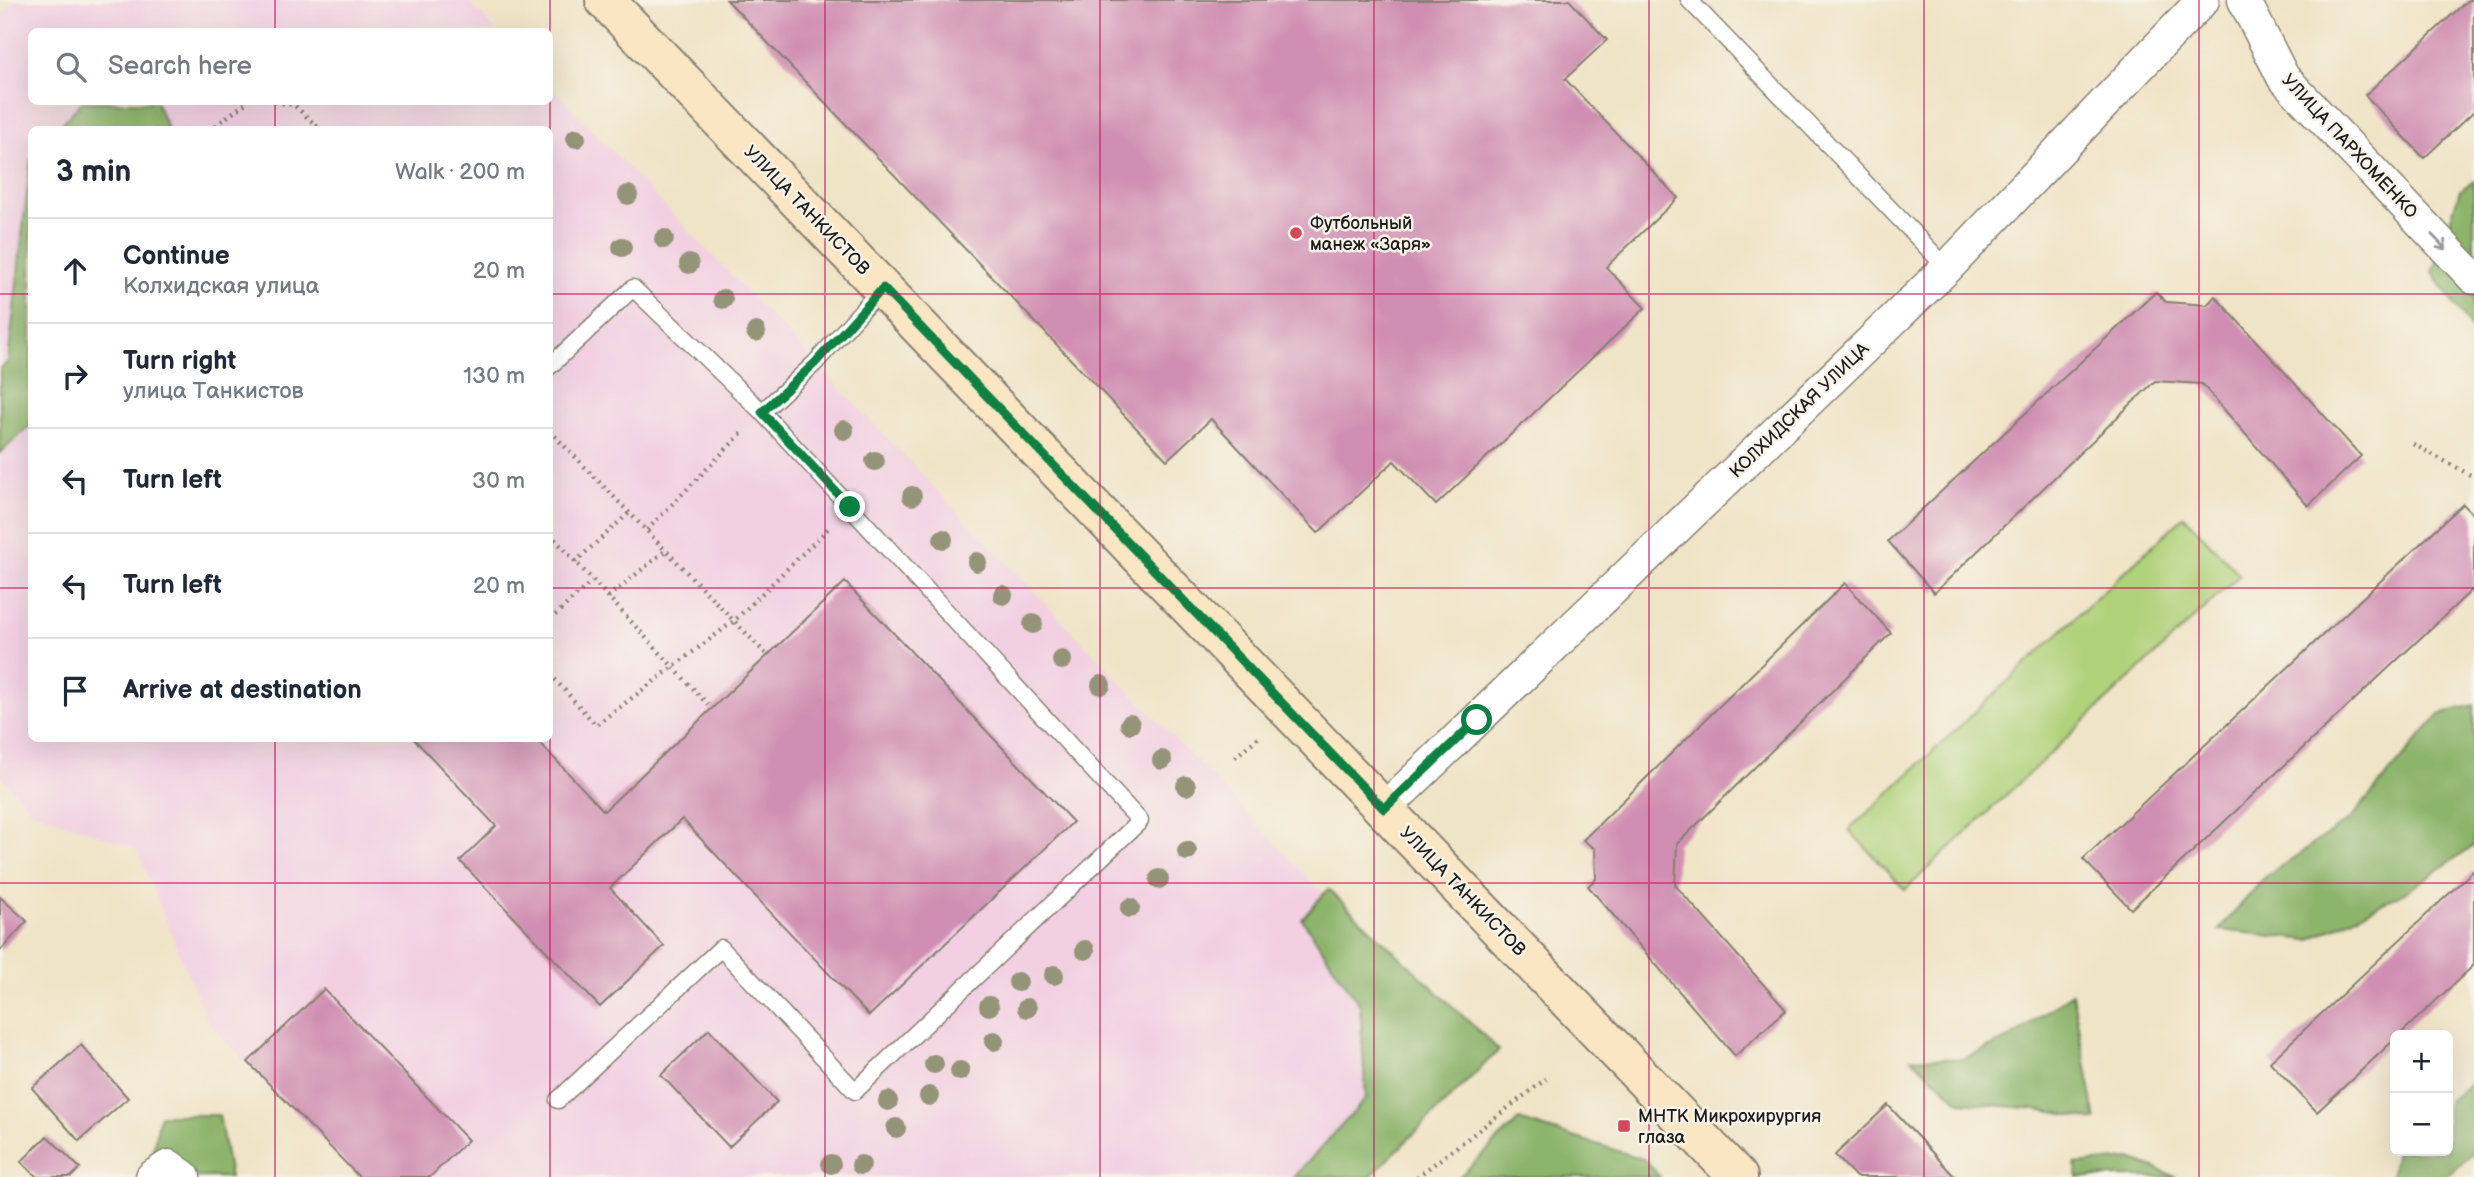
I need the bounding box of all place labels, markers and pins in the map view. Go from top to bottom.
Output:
place label: Футбольный манеж «Заря» [1310,213,1431,255]
marker: Футбольный манеж «Заря» [1288,225,1304,241]
place label: МНТК Микрохирургия глаза [1638,1106,1821,1148]
marker: МНТК Микрохирургия глаза [1616,1118,1632,1134]

